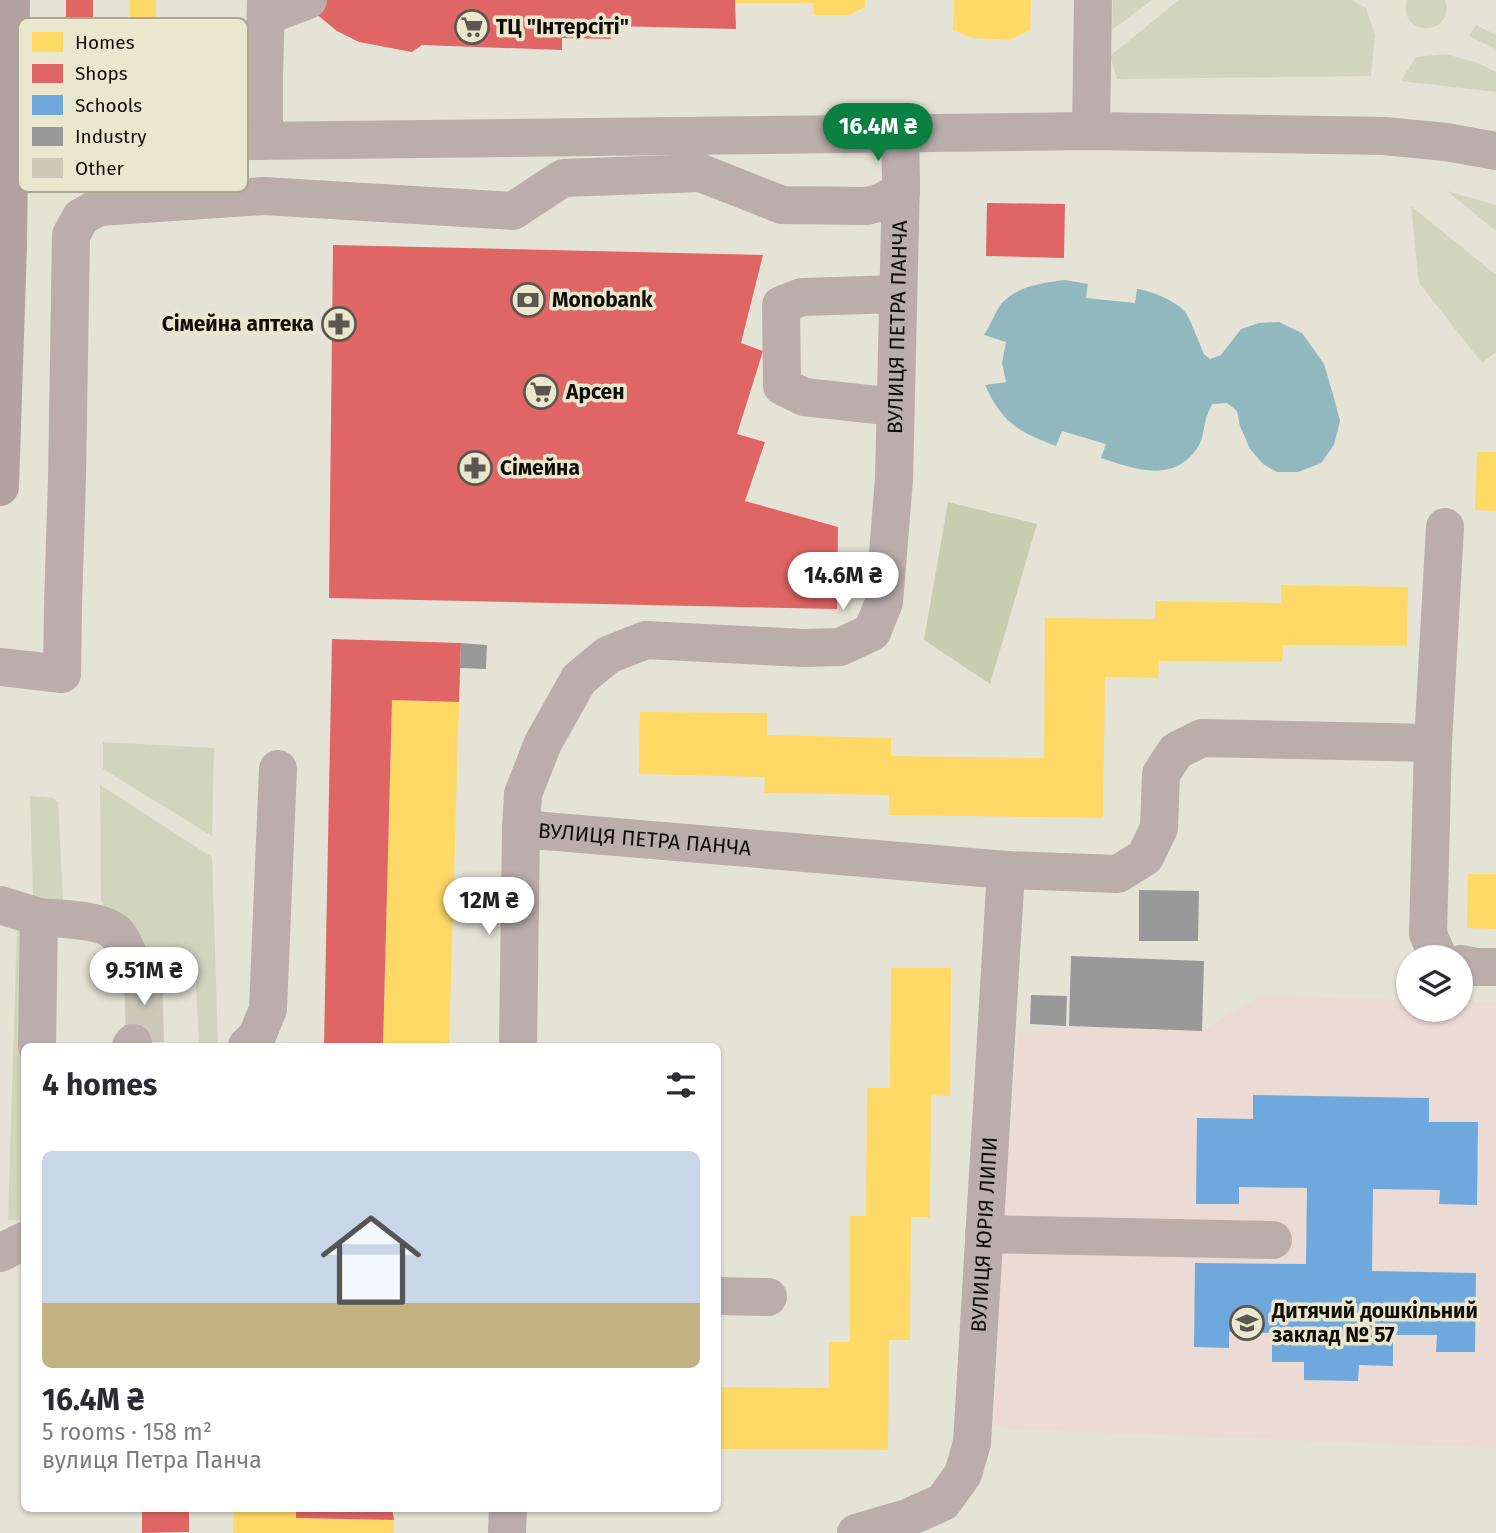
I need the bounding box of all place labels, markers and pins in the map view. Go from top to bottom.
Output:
supermarket icon: ТЦ "Інтерсіті" [453,8,491,46]
place label: ТЦ "Інтерсіті" [496,14,629,40]
pin: 16.4M ₴ [813,104,943,163]
bank icon: Monobank [509,281,547,319]
place label: Monobank [552,287,653,313]
pharmacy icon: Сімейна аптека [320,305,358,343]
place label: Сімейна аптека [162,311,314,337]
supermarket icon: Арсен [522,373,560,411]
place label: Арсен [565,379,624,405]
pharmacy icon: Сімейна [456,449,494,487]
place label: Сімейна [500,455,580,481]
pin: 14.6M ₴ [778,552,908,612]
pin: 12M ₴ [440,878,538,937]
pin: 9.51M ₴ [79,948,209,1007]
place label: Дитячий дошкільний заклад № 57 [1271,1298,1478,1348]
school or university icon: Дитячий дошкільний заклад № 57 [1228,1304,1266,1342]

